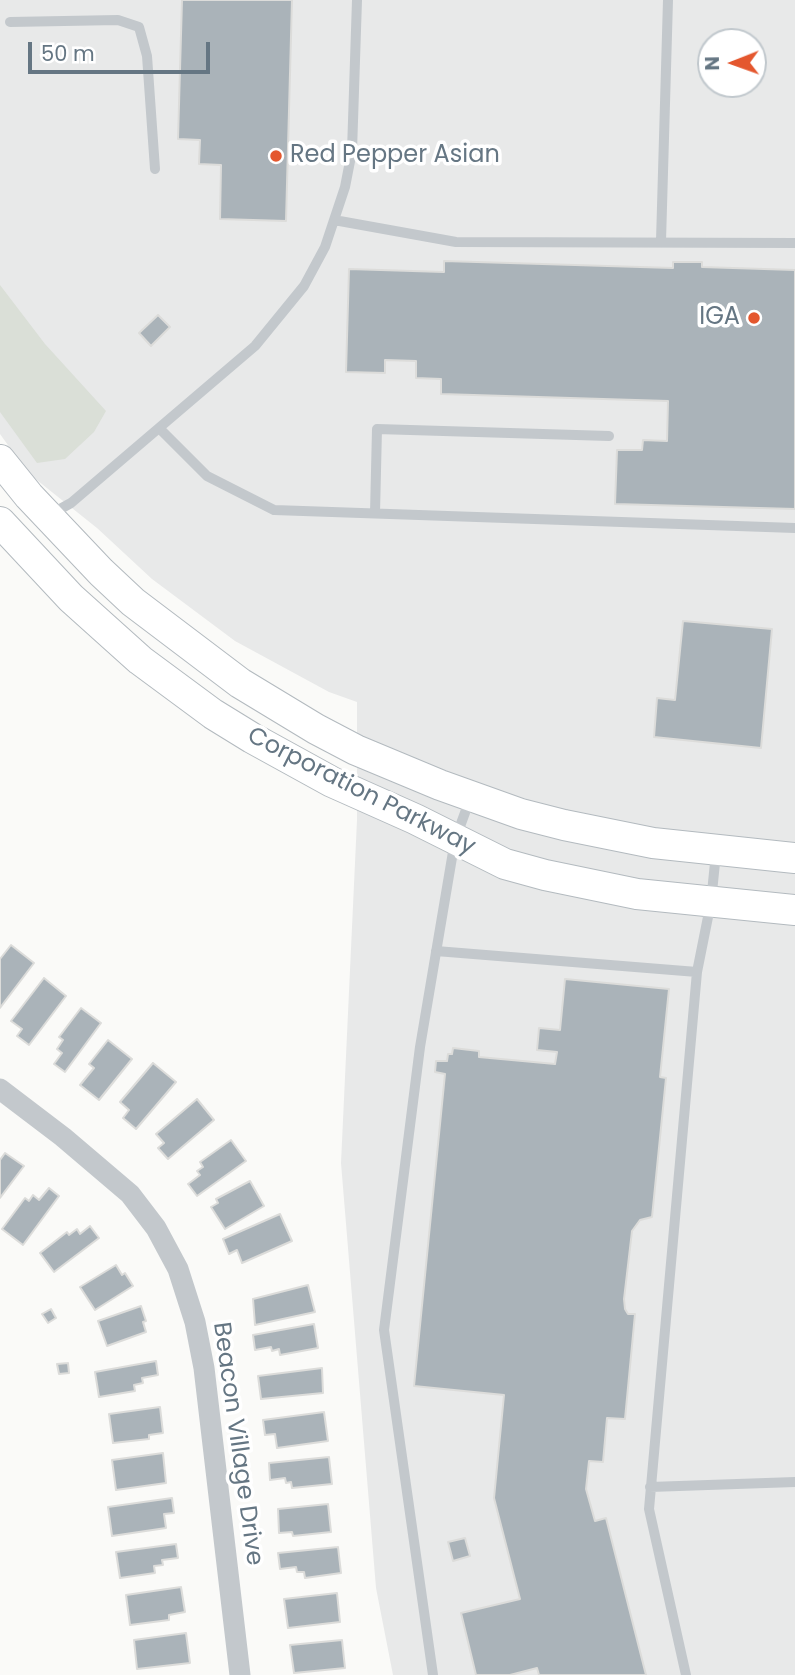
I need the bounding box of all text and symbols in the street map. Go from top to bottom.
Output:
scale bar [32,28,214,72]
north arrow [697,28,767,98]
text: 50 m [41,39,95,68]
text: N [699,56,726,71]
place label: Red Pepper Asian [290,142,500,170]
marker: Red Pepper Asian [268,148,284,164]
place label: IGA [699,304,740,332]
marker: IGA [746,310,762,326]
street label: Corporation Parkway [242,722,480,862]
street label: Beacon Village Drive [206,1321,268,1567]

